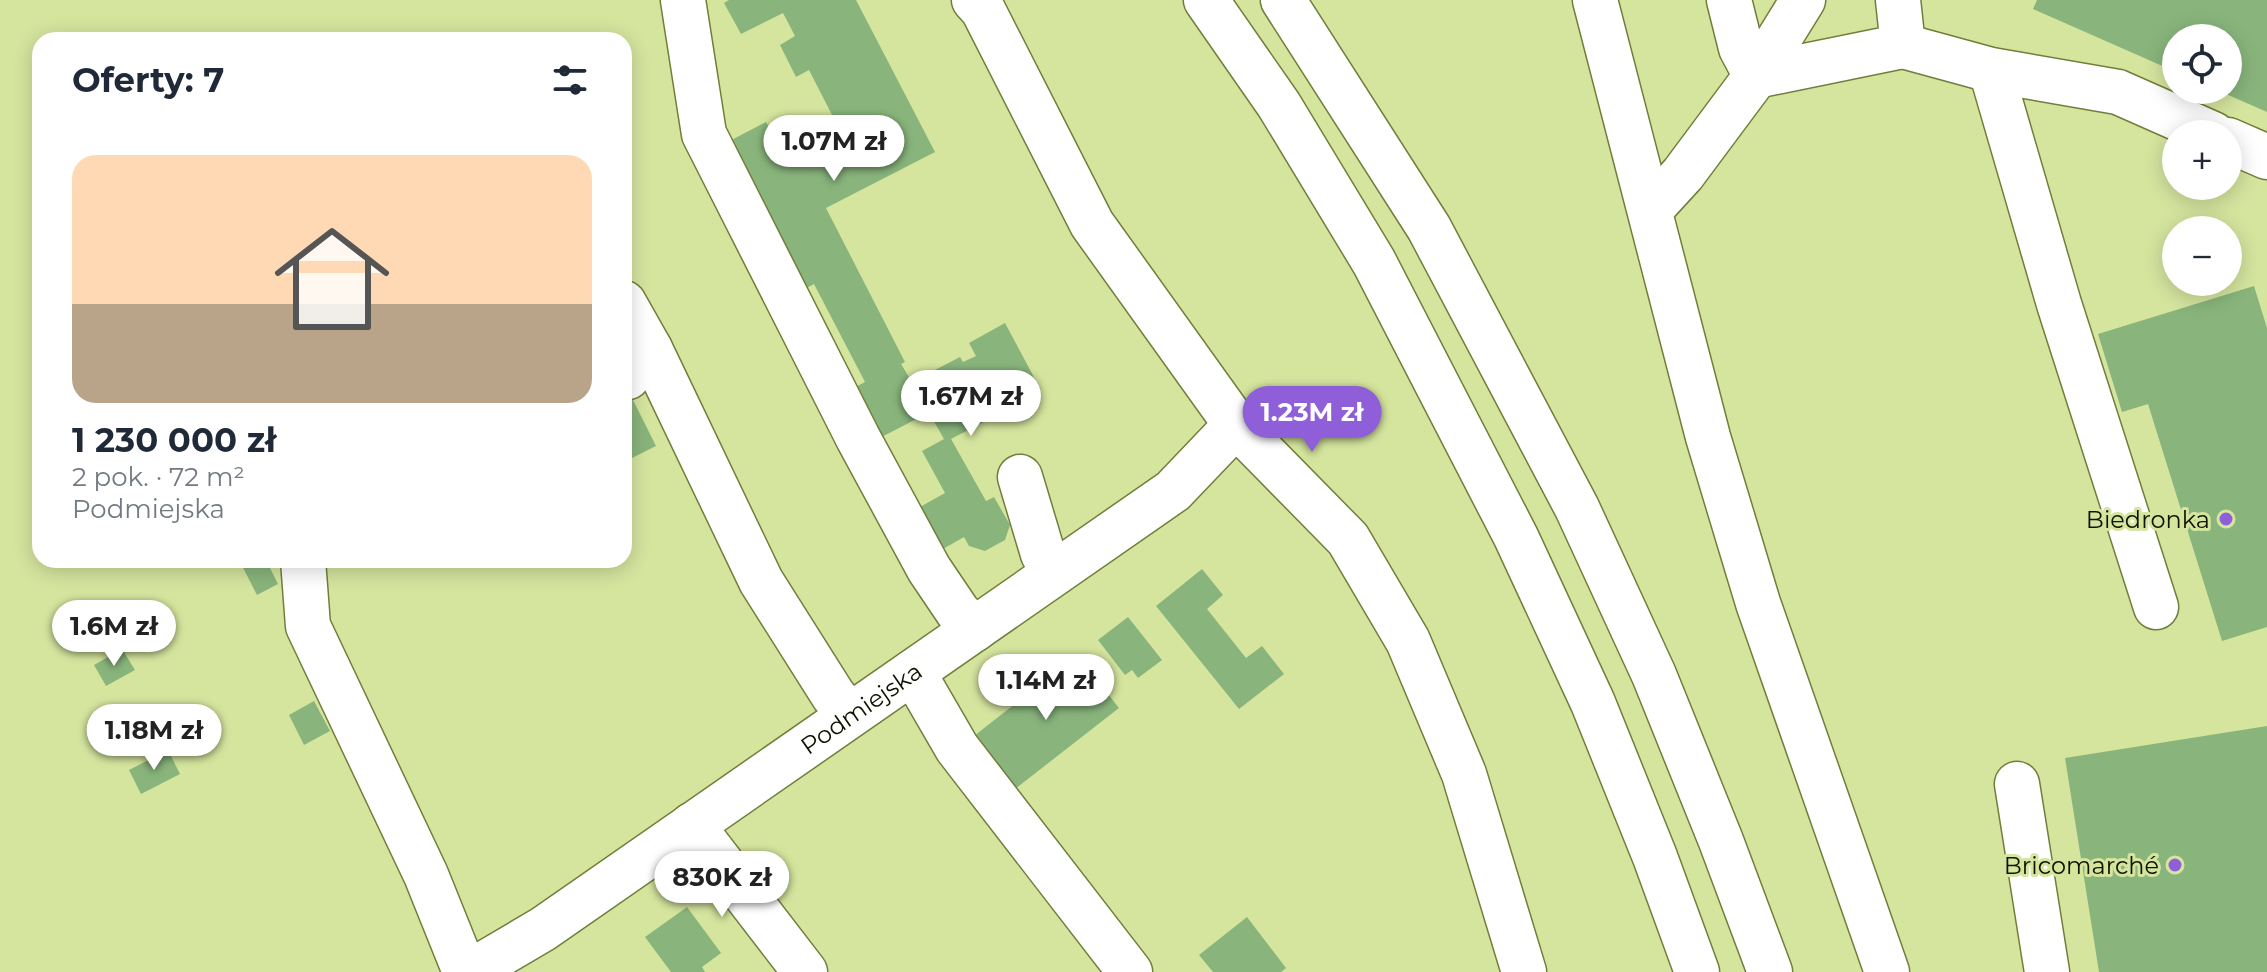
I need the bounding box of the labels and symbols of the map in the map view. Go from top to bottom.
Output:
pin: 1.07M zł [751,115,917,183]
pin: 1.67M zł [888,370,1054,438]
pin: 1.23M zł [1229,386,1395,454]
place label: Biedronka [2086,505,2210,534]
marker: Biedronka [2217,510,2235,528]
pin: 1.6M zł [40,600,188,668]
pin: 1.14M zł [963,654,1129,722]
street label: Podmiejska [795,656,927,760]
pin: 1.18M zł [71,704,237,772]
pin: 830K zł [648,851,796,919]
place label: Bricomarché [2004,851,2159,880]
marker: Bricomarché [2166,856,2184,874]

